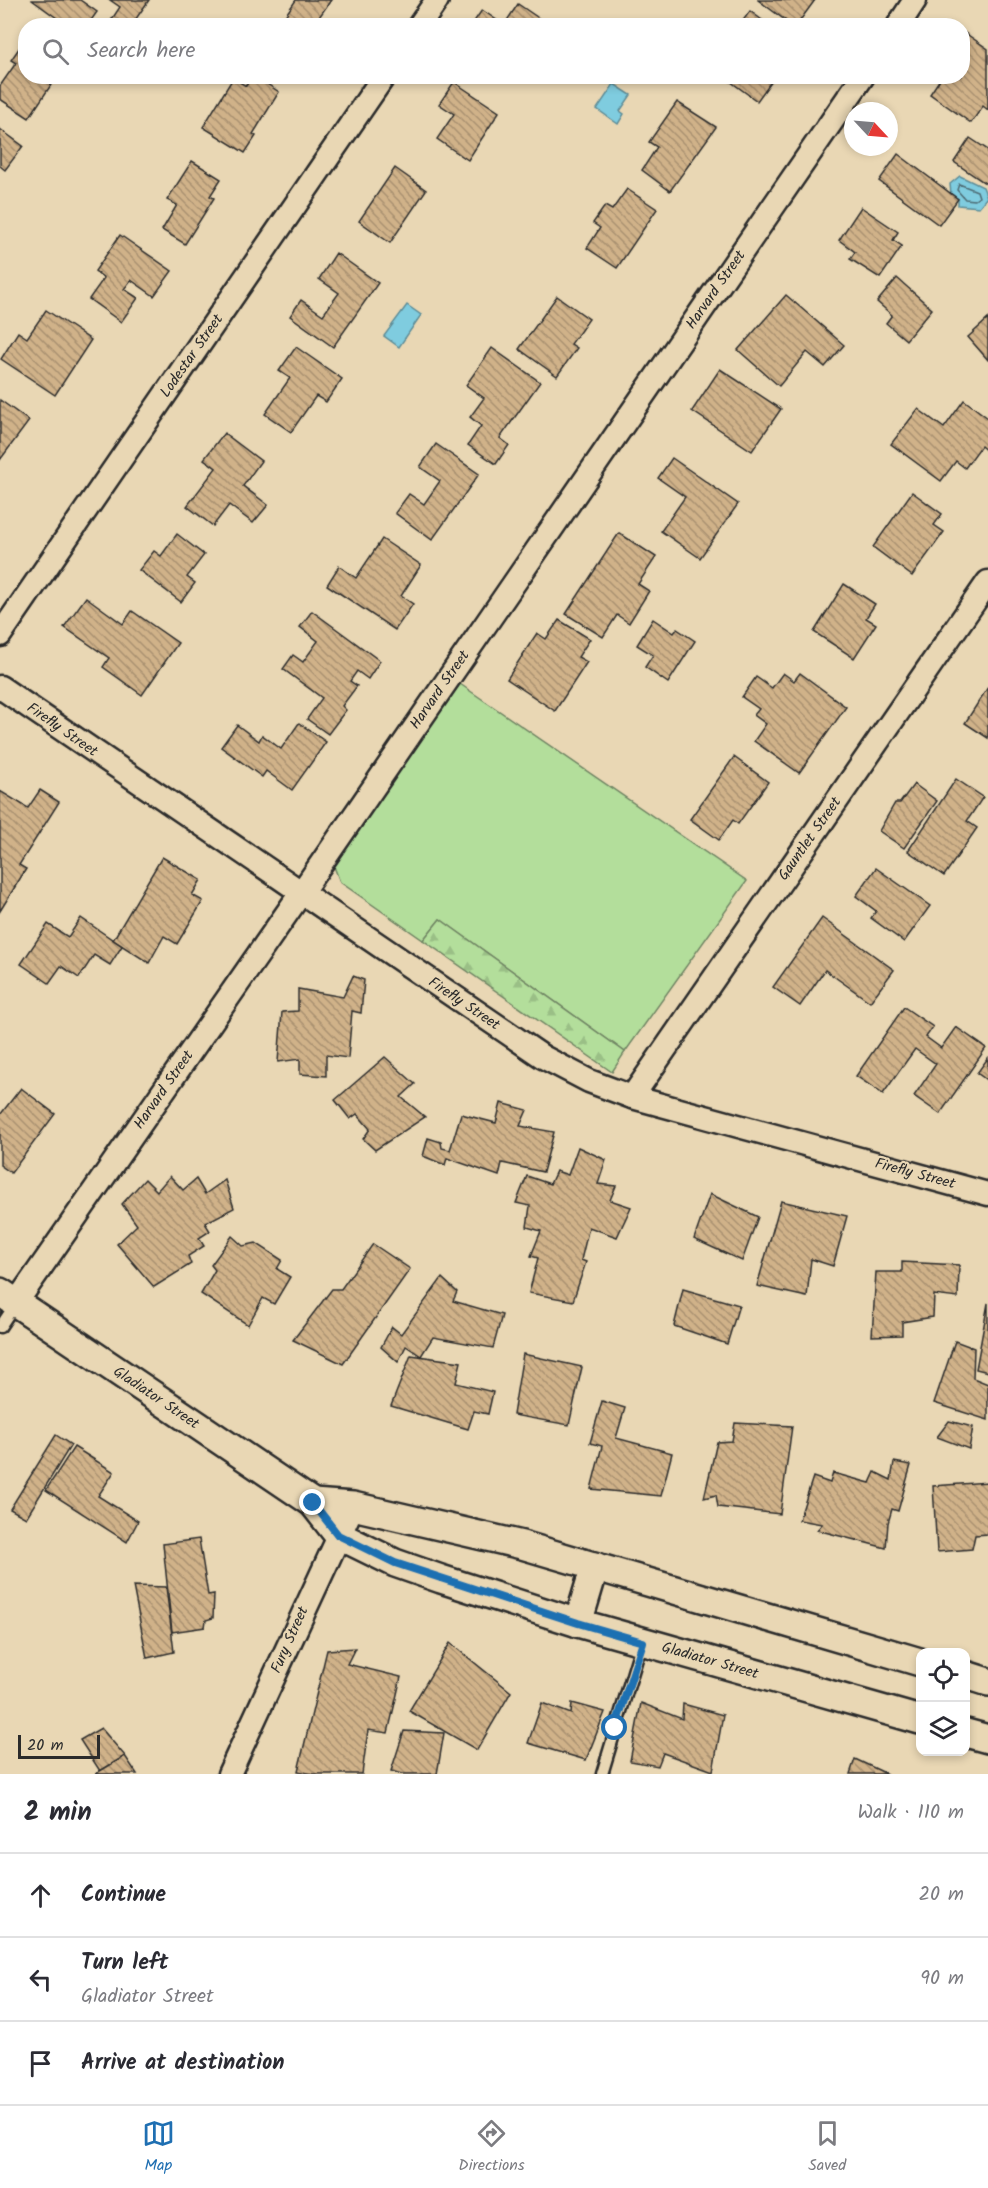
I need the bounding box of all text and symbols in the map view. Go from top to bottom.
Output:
search box [18,18,970,84]
text: Search here [87,34,195,69]
icon: search [39,35,72,68]
north arrow [844,102,898,156]
street label: Harvard Street [680,245,752,335]
street label: Lodestar Street [154,309,230,403]
street label: Harvard Street [404,645,476,735]
street label: Firefly Street [21,697,103,764]
street label: Gauntlet Street [772,792,848,886]
street label: Firefly Street [423,971,505,1037]
street label: Harvard Street [128,1045,200,1135]
street label: Firefly Street [872,1152,958,1196]
street label: Gladiator Street [108,1360,204,1436]
route end [299,1489,325,1515]
street label: Fury Street [265,1602,316,1677]
street label: Gladiator Street [659,1636,761,1686]
map controls [916,1648,970,1756]
button: locate [916,1648,970,1702]
button: layers [916,1702,970,1756]
route start [601,1714,627,1740]
scale bar [18,1732,100,1760]
text: 20 m [27,1733,63,1758]
text: 2 min [24,1792,92,1834]
text: Walk · 110 m [857,1797,964,1829]
text: Continue [81,1878,166,1913]
icon: ahead [24,1879,57,1912]
text: 20 m [918,1879,964,1911]
text: Turn left [81,1946,168,1981]
icon: left [24,1963,57,1996]
text: 90 m [920,1963,964,1995]
text: Gladiator Street [81,1981,214,2013]
text: Arrive at destination [81,2046,284,2081]
icon: arrive [24,2047,57,2080]
tab: Map [142,2117,175,2178]
tab: Directions [458,2117,525,2178]
tab: Saved [808,2117,846,2178]

